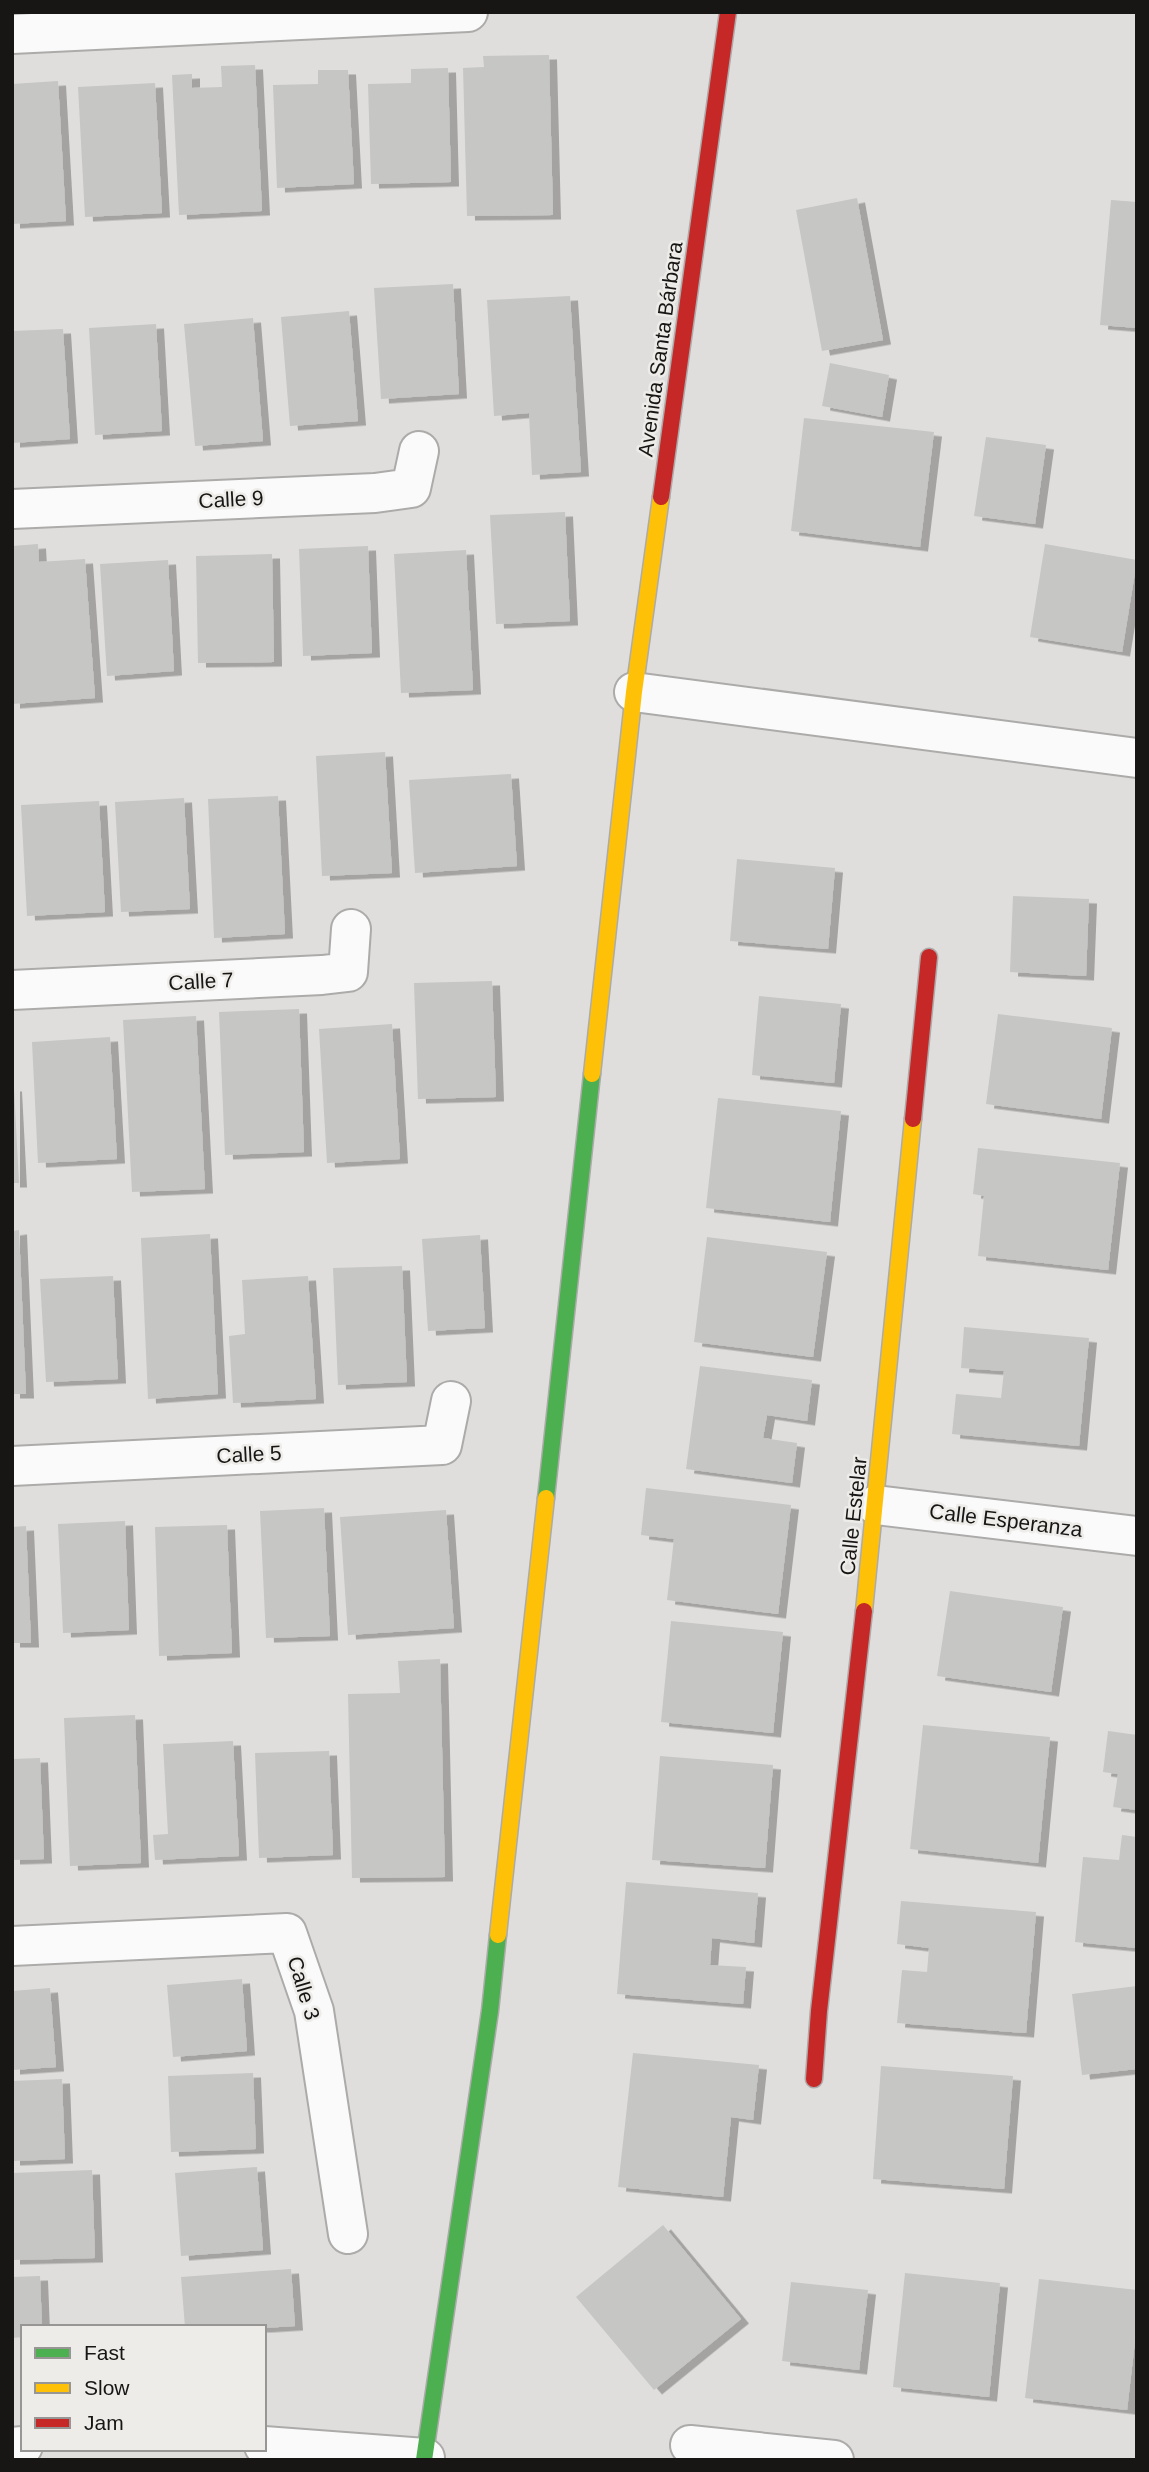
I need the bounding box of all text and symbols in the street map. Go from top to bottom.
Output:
street label: Avenida Santa Bárbara [634,240,687,458]
street label: Calle 9 [198,486,264,512]
street label: Calle 7 [168,968,234,994]
street label: Calle 5 [216,1441,282,1467]
street label: Calle Estelar [835,1456,871,1576]
street label: Calle Esperanza [928,1499,1084,1541]
street label: Calle 3 [283,1953,325,2023]
legend [21,2325,266,2451]
text: Fast [84,2341,125,2364]
text: Slow [84,2376,130,2399]
text: Jam [84,2411,124,2434]

